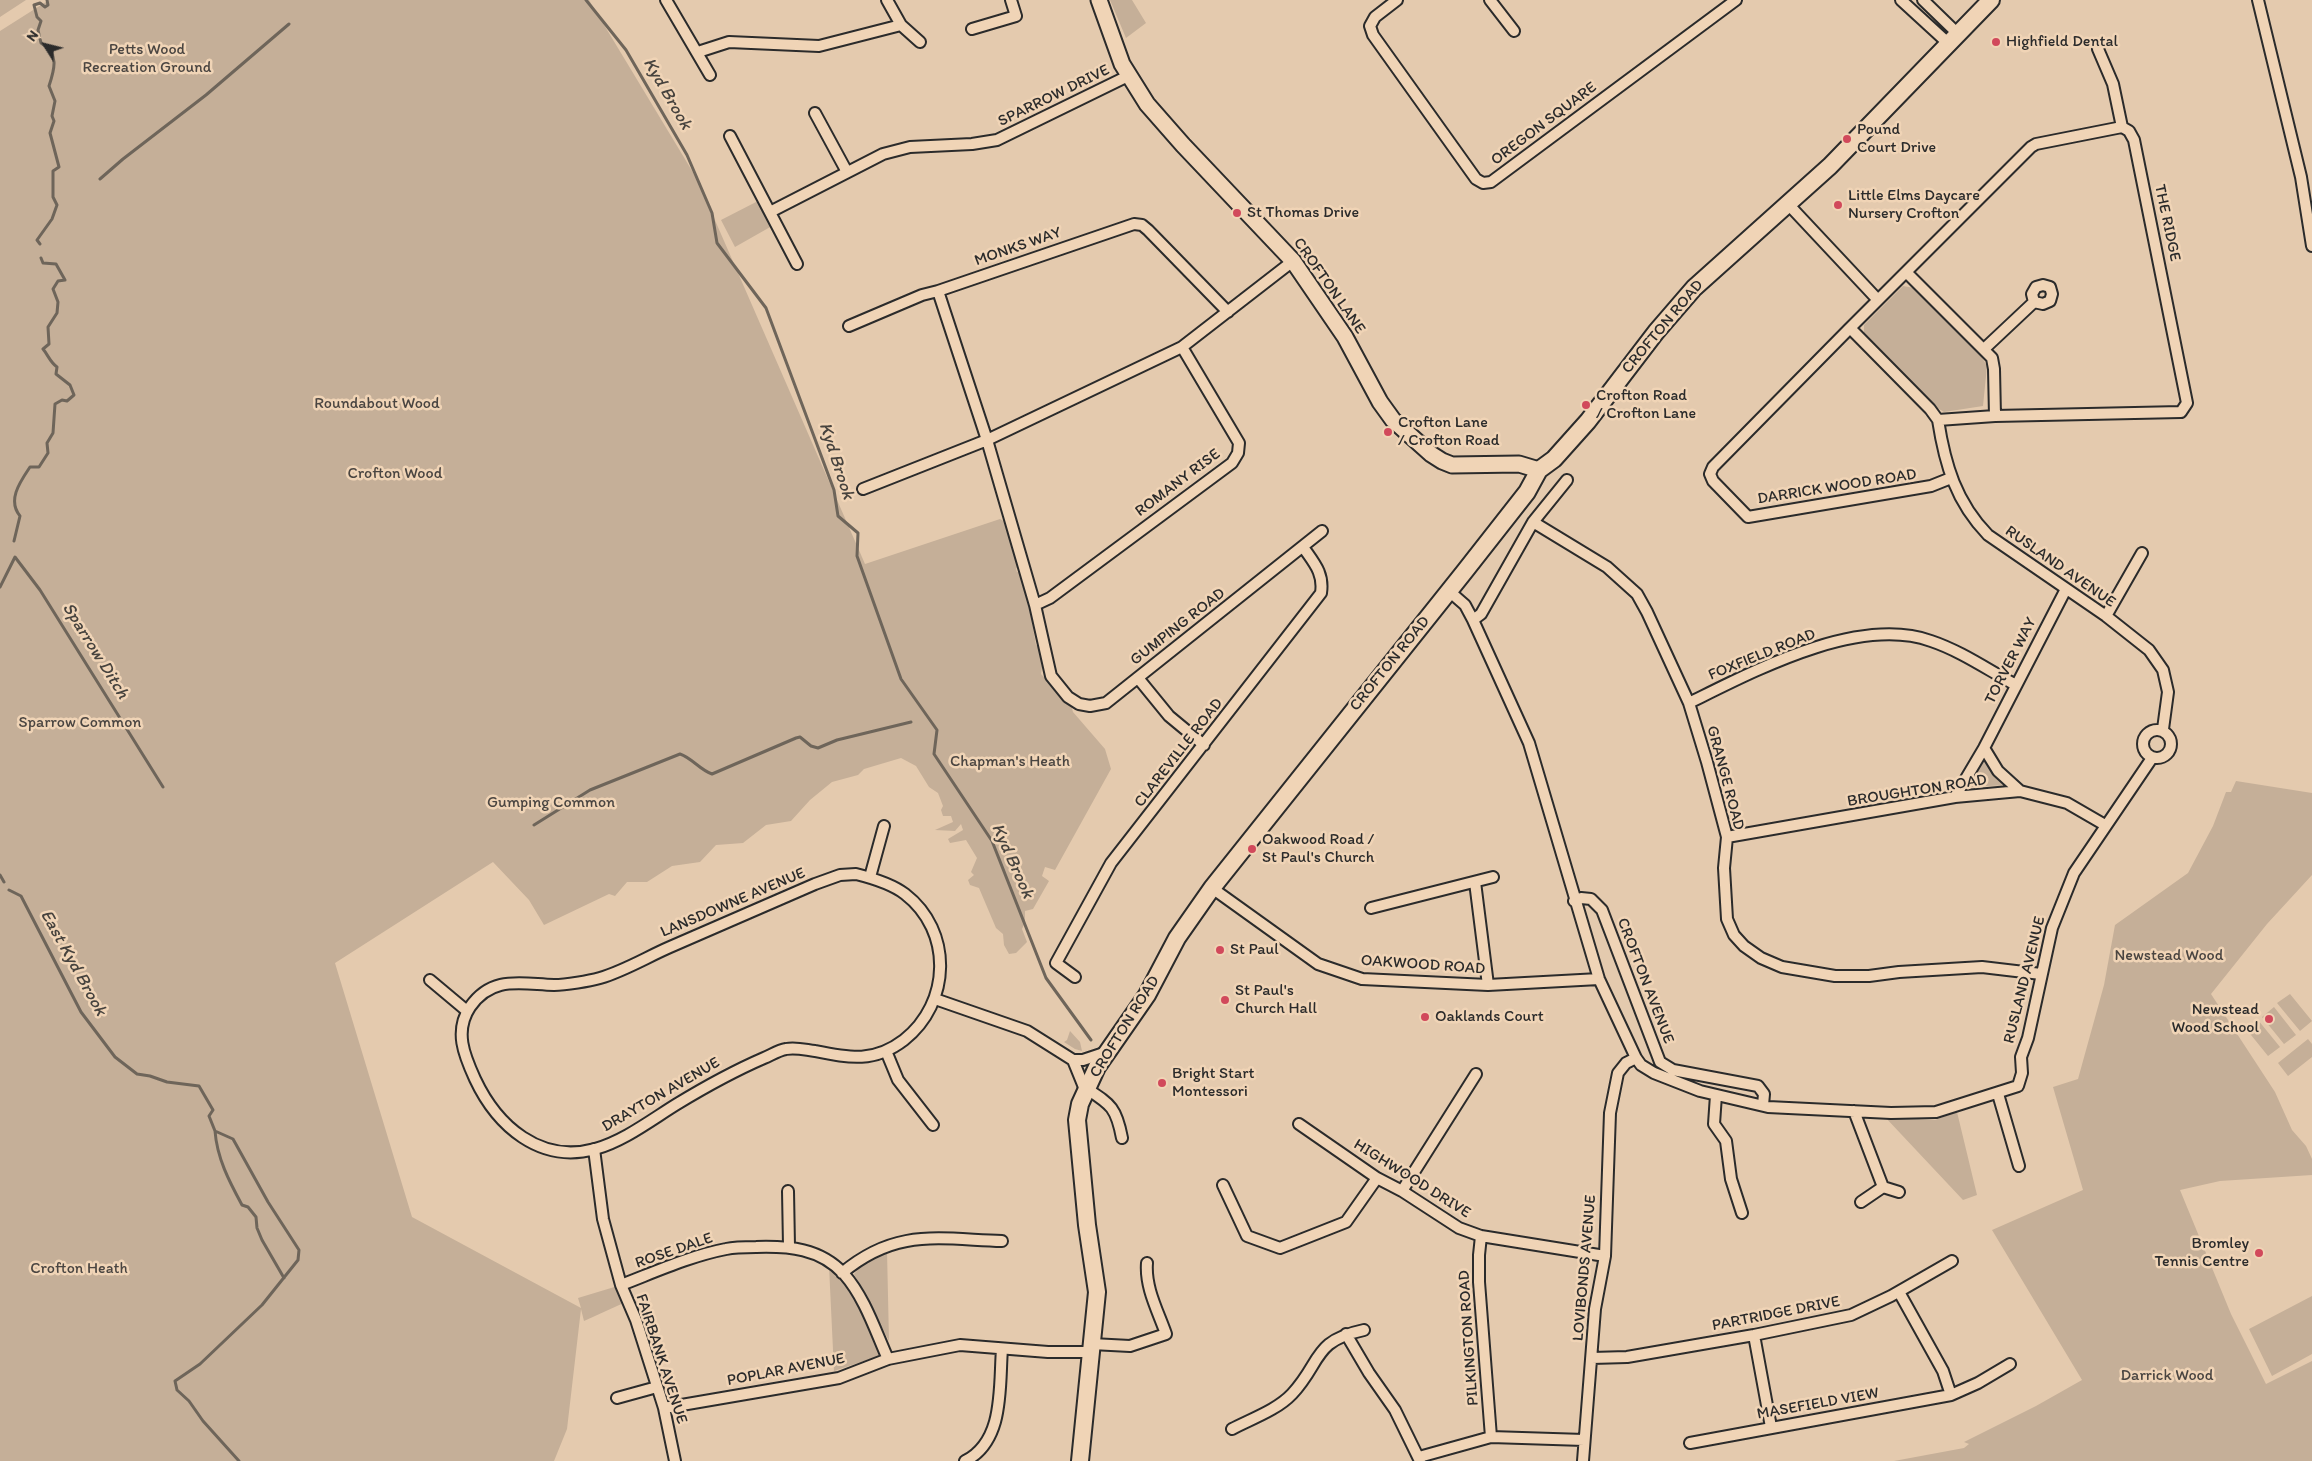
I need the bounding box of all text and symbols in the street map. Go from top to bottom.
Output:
north arrow [20,20,70,70]
text: N [23,27,42,45]
place label: Highfield Dental [2006,32,2118,52]
marker: Highfield Dental [1990,36,2002,48]
park label: Petts Wood Recreation Ground [82,40,212,78]
water label: Kyd Brook [638,54,696,134]
street label: SPARROW DRIVE [995,61,1113,131]
street label: OREGON SQUARE [1487,78,1601,170]
place label: Pound Court Drive [1857,120,1936,158]
marker: Pound Court Drive [1841,133,1853,145]
street label: THE RIDGE [2149,183,2185,263]
place label: Little Elms Daycare Nursery Crofton [1848,186,1980,224]
marker: Little Elms Daycare Nursery Crofton [1832,199,1844,211]
place label: St Thomas Drive [1247,203,1359,223]
marker: St Thomas Drive [1231,207,1243,219]
street label: MONKS WAY [972,223,1064,271]
street label: CROFTON LANE [1289,234,1369,338]
street label: CROFTON ROAD [1618,276,1708,378]
place label: Crofton Road / Crofton Lane [1596,386,1696,424]
park label: Roundabout Wood [314,394,440,414]
marker: Crofton Road / Crofton Lane [1580,399,1592,411]
place label: Crofton Lane / Crofton Road [1398,413,1500,451]
water label: Kyd Brook [813,420,859,502]
marker: Crofton Lane / Crofton Road [1382,426,1394,438]
street label: ROMANY RISE [1132,445,1224,521]
park label: Crofton Wood [348,464,442,484]
street label: DARRICK WOOD ROAD [1756,465,1918,509]
street label: RUSLAND AVENUE [2001,522,2119,612]
street label: GUMPING ROAD [1127,584,1229,670]
water label: Sparrow Ditch [57,599,133,703]
street label: CROFTON ROAD [1346,613,1434,715]
street label: TORVER WAY [1981,614,2041,708]
street label: FOXFIELD ROAD [1706,625,1818,685]
street label: CLAREVILLE ROAD [1130,695,1228,811]
park label: Sparrow Common [19,713,141,733]
street label: GRANGE ROAD [1702,724,1748,832]
park label: Chapman's Heath [950,752,1070,772]
street label: BROUGHTON ROAD [1846,770,1988,812]
park label: Gumping Common [487,793,615,813]
water label: Kyd Brook [986,820,1038,902]
place label: Oakwood Road / St Paul's Church [1262,830,1374,868]
marker: Oakwood Road / St Paul's Church [1246,843,1258,855]
street label: LANSDOWNE AVENUE [658,864,808,942]
water label: East Kyd Brook [35,906,111,1020]
street label: RUSLAND AVENUE [2000,914,2050,1046]
street label: CROFTON AVENUE [1612,915,1678,1047]
place label: St Paul [1230,940,1279,960]
marker: St Paul [1214,944,1226,956]
park label: Newstead Wood [2114,946,2224,966]
street label: OAKWOOD ROAD [1360,951,1486,979]
street label: CROFTON ROAD [1086,973,1164,1081]
place label: St Paul's Church Hall [1235,981,1317,1019]
marker: St Paul's Church Hall [1219,994,1231,1006]
place label: Newstead Wood School [2172,1000,2259,1038]
place label: Oaklands Court [1435,1007,1544,1027]
marker: Oaklands Court [1419,1011,1431,1023]
marker: Newstead Wood School [2263,1013,2275,1025]
street label: DRAYTON AVENUE [599,1053,723,1137]
place label: Bright Start Montessori [1172,1064,1254,1102]
marker: Bright Start Montessori [1156,1077,1168,1089]
street label: HIGHWOOD DRIVE [1350,1135,1474,1223]
street label: LOVIBONDS AVENUE [1569,1194,1601,1342]
street label: ROSE DALE [633,1229,715,1273]
place label: Bromley Tennis Centre [2155,1234,2249,1272]
marker: Bromley Tennis Centre [2253,1247,2265,1259]
park label: Crofton Heath [30,1259,128,1279]
street label: PILKINGTON ROAD [1455,1270,1483,1406]
street label: FAIRBANK AVENUE [631,1292,691,1426]
street label: PARTRIDGE DRIVE [1710,1292,1842,1336]
street label: POPLAR AVENUE [725,1349,847,1391]
park label: Darrick Wood [2120,1366,2214,1386]
street label: MASEFIELD VIEW [1756,1384,1880,1424]

